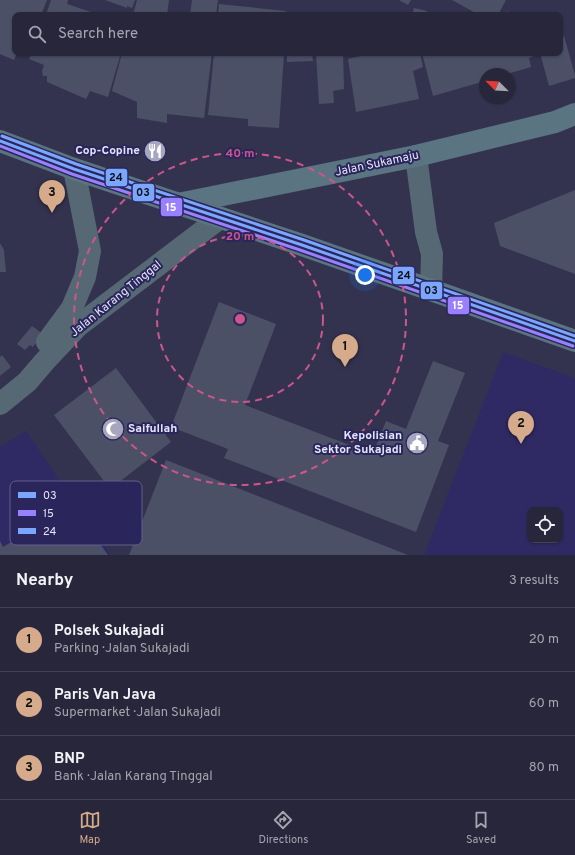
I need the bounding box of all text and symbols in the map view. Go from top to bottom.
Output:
search box [12,12,563,56]
icon: search [26,23,48,45]
text: Search here [58,25,138,44]
north arrow [479,68,515,104]
restaurant icon: Cop-Copine [142,138,168,164]
place label: Cop-Copine [75,143,140,159]
text: 40 m [225,146,255,162]
street label: Jalan Sukamaju [334,147,420,181]
line badge: 24 [105,168,128,187]
text: 24 [109,171,123,185]
pin: 3 [39,180,65,213]
line badge: 03 [132,183,155,202]
text: 03 [136,186,150,200]
line badge: 15 [160,197,183,217]
text: 15 [165,201,177,215]
text: 20 m [226,229,254,245]
street label: Jalan Karang Tinggal [67,257,165,341]
your location [355,265,375,285]
line badge: 24 [392,266,415,285]
text: 24 [397,269,411,283]
line badge: 03 [420,281,443,300]
text: 03 [424,284,438,298]
line badge: 15 [447,296,470,315]
text: 15 [452,299,464,313]
centre of rings [233,312,247,326]
pin: 1 [332,334,358,367]
pin: 2 [508,411,534,444]
mosque icon: Saifullah [100,416,126,442]
place label: Saifullah [128,421,177,437]
place label: Kepolisian Sektor Sukajadi [314,428,402,458]
public building icon: Kepolisian Sektor Sukajadi [404,430,430,456]
legend [10,481,142,545]
text: 03 [43,489,57,503]
text: 15 [43,507,54,521]
map controls [527,507,563,543]
button: locate [527,507,563,543]
text: 24 [43,525,57,539]
text: Nearby [16,570,73,592]
text: 3 results [509,573,559,589]
text: Polsek Sukajadi [54,622,164,641]
text: 1 [26,632,32,648]
text: 20 m [529,632,559,648]
text: Parking · Jalan Sukajadi [54,641,190,657]
text: Paris Van Java [54,686,156,705]
text: 2 [25,696,33,712]
text: 60 m [529,696,559,712]
text: Supermarket · Jalan Sukajadi [54,705,221,721]
text: BNP [54,750,85,769]
text: 3 [25,760,33,776]
text: 80 m [529,760,559,776]
text: Bank · Jalan Karang Tinggal [54,769,213,785]
tab: Map [79,809,101,847]
tab: Directions [258,809,308,847]
tab: Saved [466,809,496,847]

